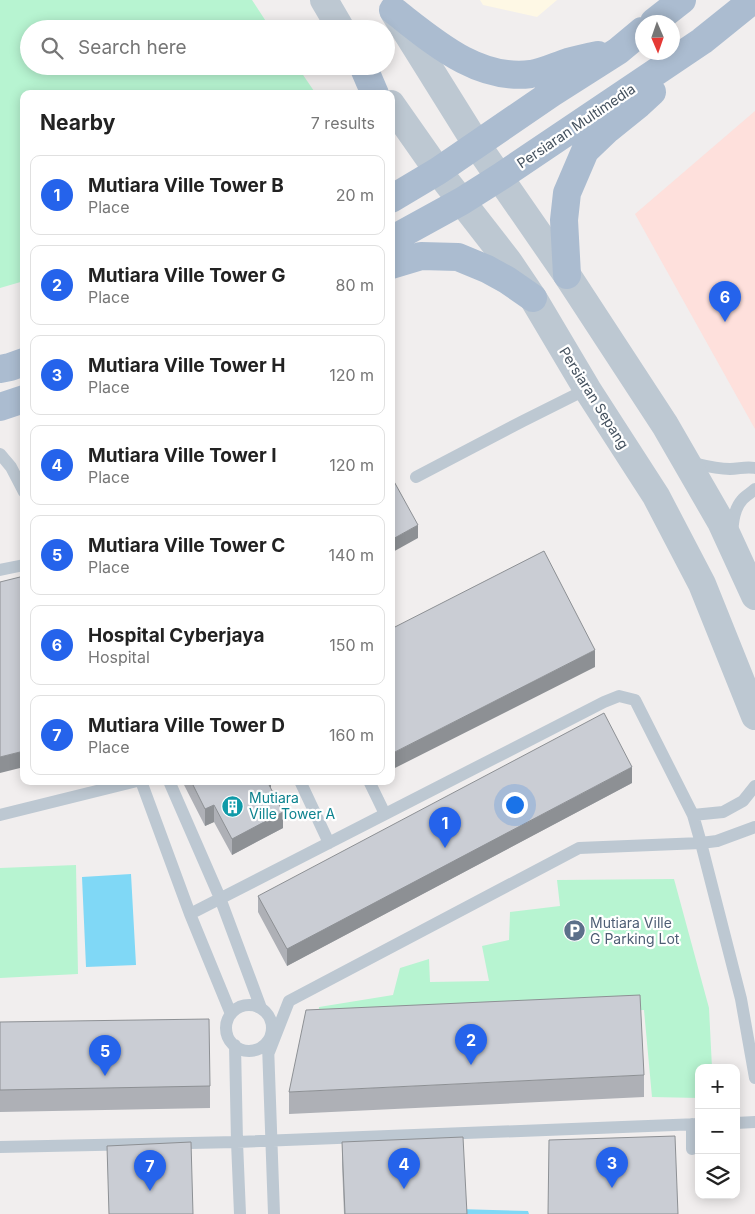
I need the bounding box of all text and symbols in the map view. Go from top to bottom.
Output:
north arrow [635,15,680,60]
search box [20,20,395,75]
icon: search [38,34,66,62]
text: Search here [78,36,187,59]
street label: Persiaran Multimedia [513,80,638,172]
text: Nearby [40,110,115,135]
text: 7 results [311,113,375,133]
text: Mutiara Ville Tower B [88,174,284,197]
text: 1 [54,185,60,205]
text: 20 m [336,185,374,205]
text: Place [88,197,130,217]
text: Mutiara Ville Tower G [88,264,285,287]
text: 2 [52,275,62,295]
text: 80 m [335,275,374,295]
pin: 6 [709,281,741,322]
text: Place [88,287,130,307]
street label: Persiaran Sepang [556,344,633,452]
text: Mutiara Ville Tower H [88,354,285,377]
text: 3 [52,365,62,385]
text: 120 m [329,365,374,385]
text: Place [88,377,130,397]
text: Mutiara Ville Tower I [88,444,277,467]
text: 4 [52,455,62,475]
text: 120 m [329,455,374,475]
text: Place [88,467,130,487]
text: Mutiara Ville Tower C [88,534,285,557]
text: 5 [52,545,62,565]
text: 140 m [329,545,374,565]
text: Place [88,557,130,577]
text: Hospital Cyberjaya [88,624,264,647]
text: 6 [52,635,62,655]
text: 150 m [329,635,374,655]
text: Hospital [88,647,150,667]
text: Mutiara Ville Tower D [88,714,285,737]
text: 7 [52,725,62,745]
text: 160 m [329,725,374,745]
text: Place [88,737,130,757]
place label: Mutiara Ville Tower A [249,789,336,822]
your location [502,792,528,818]
building icon: Mutiara Ville Tower A [221,794,245,818]
pin: 1 [429,807,461,848]
place label: Mutiara Ville G Parking Lot [590,914,680,947]
parking icon: Mutiara Ville G Parking Lot [562,919,586,943]
pin: 2 [455,1024,487,1065]
pin: 5 [89,1035,121,1076]
map controls [695,1064,740,1199]
button: + [695,1064,740,1109]
button: − [695,1109,740,1154]
pin: 3 [596,1147,628,1188]
pin: 4 [388,1148,420,1189]
pin: 7 [134,1150,166,1191]
button: layers [695,1154,740,1199]

